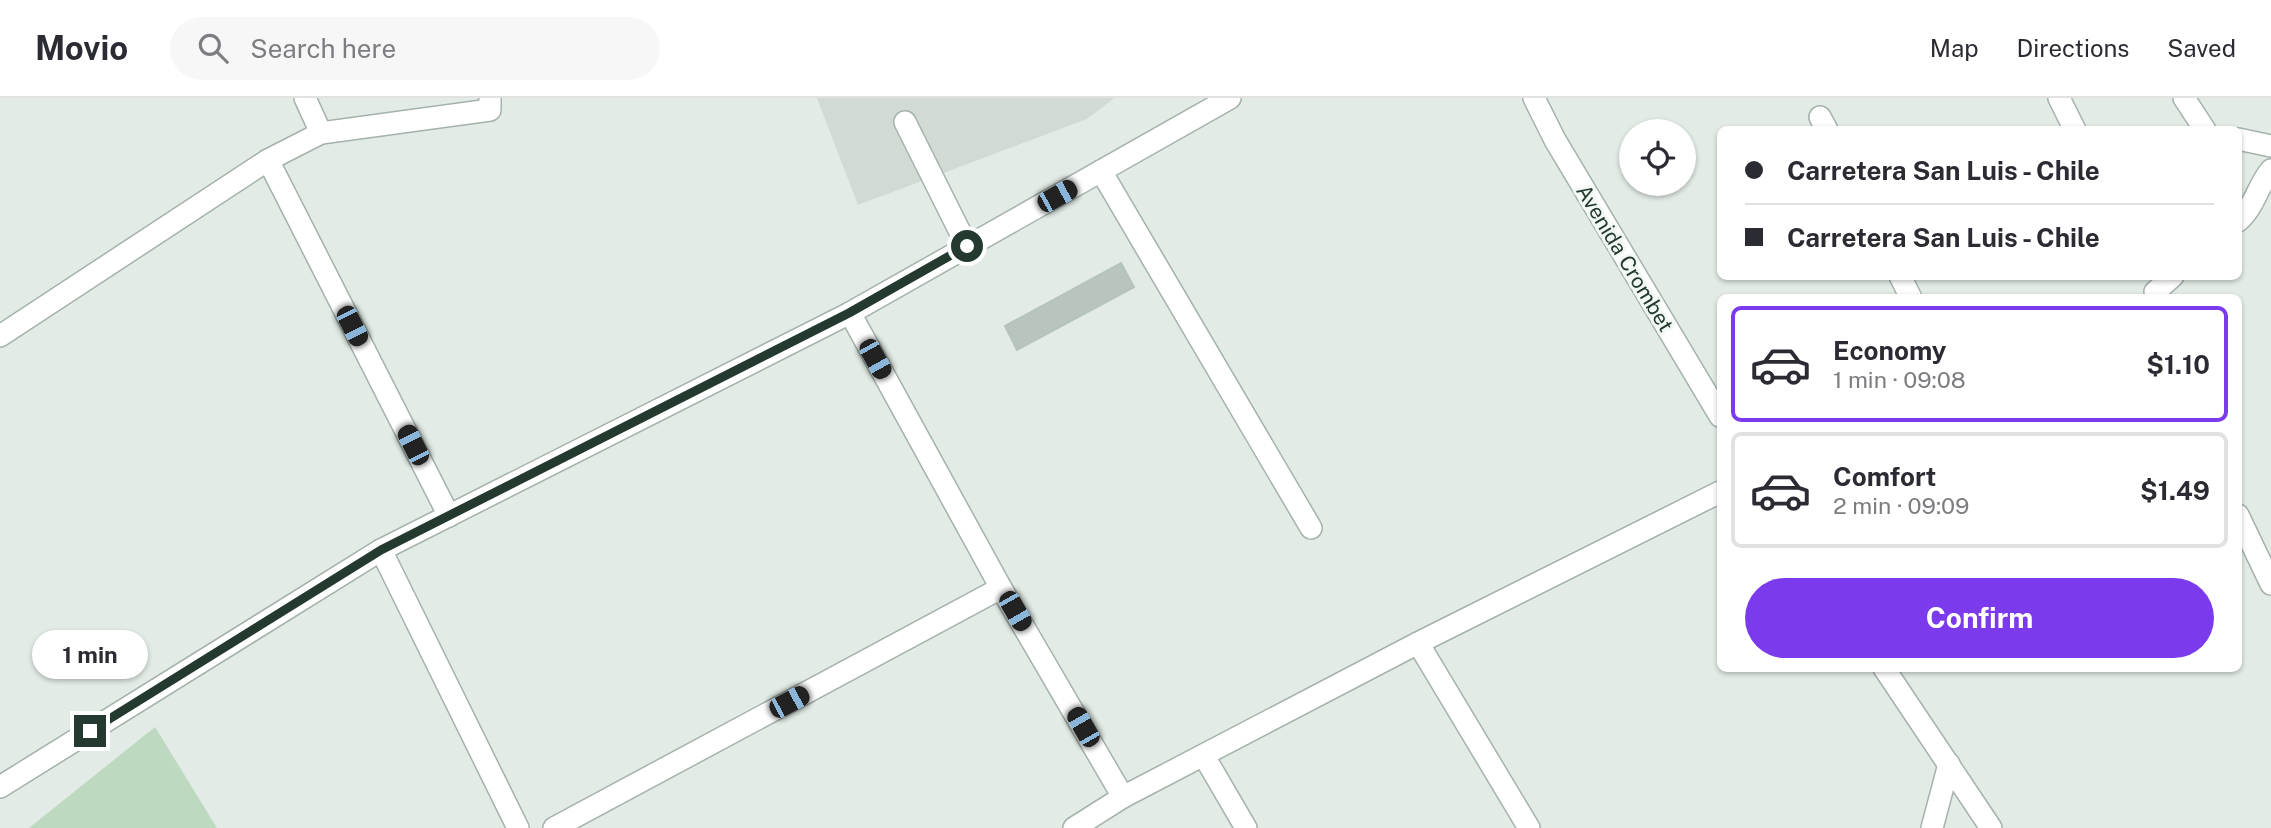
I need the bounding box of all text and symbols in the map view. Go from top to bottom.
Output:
search box [170,17,660,80]
text: Movio [35,29,128,67]
icon: search [194,29,232,67]
text: Search here [250,33,396,64]
text: Map [1930,34,1979,62]
text: Directions [2017,34,2129,62]
text: Saved [2167,34,2236,62]
map controls [1619,119,1696,196]
button: locate [1619,119,1696,196]
text: Carretera San Luis - Chile [1787,155,2100,186]
car [1034,177,1081,215]
street label: Avenida Crombet [1571,180,1679,336]
text: Carretera San Luis - Chile [1787,222,2100,253]
route start [951,230,983,262]
car [334,303,371,349]
icon: car [1749,333,1812,396]
text: Economy [1833,335,1946,366]
car [856,336,895,382]
text: $1.10 [2146,349,2210,380]
text: 1 min · 09:08 [1833,366,1966,393]
car [395,422,432,468]
icon: car [1749,459,1812,522]
text: Comfort [1833,461,1936,492]
text: $1.49 [2140,475,2210,506]
text: 2 min · 09:09 [1833,492,1969,519]
button: Confirm [1745,578,2214,658]
car [996,588,1035,634]
callout: 1 min [32,630,148,678]
text: 1 min [62,641,118,668]
car [766,683,813,721]
car [1064,704,1103,750]
route end [74,715,106,747]

